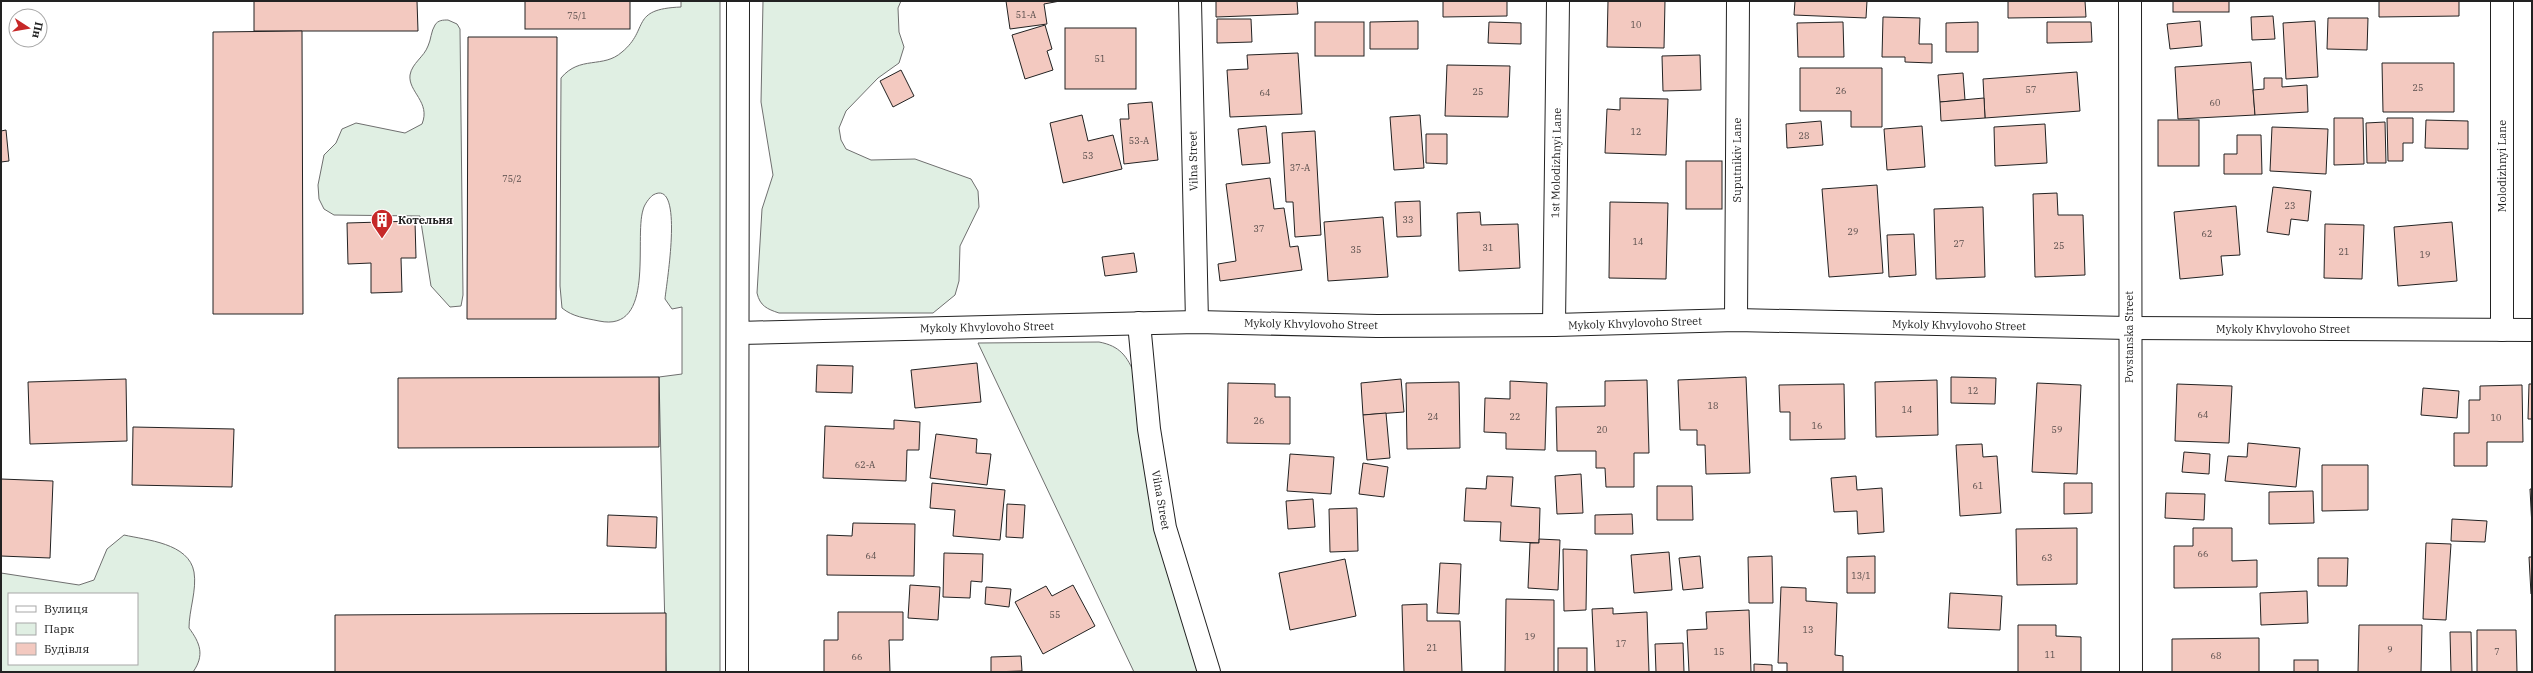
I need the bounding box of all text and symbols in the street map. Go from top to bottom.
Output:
north arrow [8,8,48,48]
house number: 51-А [1016,9,1037,20]
house number: 75/1 [567,10,587,21]
house number: 10 [1631,19,1641,30]
text: Пн [29,21,46,40]
house number: 51 [1095,53,1105,64]
house number: 25 [2413,82,2423,93]
house number: 57 [2026,84,2036,95]
house number: 26 [1836,85,1846,96]
house number: 25 [1473,86,1483,97]
house number: 64 [1260,87,1270,98]
house number: 60 [2210,97,2220,108]
street label: 1st Molodizhnyi Lane [1548,107,1564,218]
street label: Suputnikiv Lane [1730,117,1744,203]
street label: Molodizhnyi Lane [2495,120,2509,212]
house number: 12 [1631,126,1641,137]
house number: 28 [1799,130,1809,141]
street label: Vilna Street [1185,131,1201,191]
house number: 53-А [1129,135,1150,146]
house number: 53 [1083,150,1093,161]
house number: 37-А [1290,162,1311,173]
house number: 75/2 [502,173,522,184]
house number: 23 [2285,200,2295,211]
building icon: Котельня [369,207,395,240]
place label: Котельня [398,213,453,227]
house number: 33 [1403,214,1413,225]
house number: 37 [1254,223,1264,234]
house number: 29 [1848,226,1858,237]
house number: 62 [2202,228,2212,239]
house number: 14 [1633,236,1643,247]
house number: 27 [1954,238,1964,249]
house number: 25 [2054,240,2064,251]
house number: 31 [1483,242,1493,253]
house number: 35 [1351,244,1361,255]
house number: 21 [2339,246,2349,257]
house number: 19 [2420,249,2430,260]
street label: Povstanska Street [2122,291,2136,383]
street label: Mykoly Khvylovoho Street [1568,314,1702,332]
street label: Mykoly Khvylovoho Street [1244,316,1378,332]
street label: Mykoly Khvylovoho Street [1892,317,2026,333]
street label: Mykoly Khvylovoho Street [920,319,1054,335]
street label: Mykoly Khvylovoho Street [2216,322,2350,336]
house number: 12 [1968,385,1978,396]
house number: 18 [1708,400,1718,411]
house number: 14 [1902,404,1912,415]
house number: 64 [2198,409,2208,420]
house number: 24 [1428,411,1438,422]
house number: 22 [1510,411,1520,422]
house number: 10 [2491,412,2501,423]
house number: 26 [1254,415,1264,426]
house number: 16 [1812,420,1822,431]
house number: 20 [1597,424,1607,435]
house number: 59 [2052,424,2062,435]
house number: 62-А [855,459,876,470]
street label: Vilna Street [1149,469,1173,531]
house number: 61 [1973,480,1983,491]
house number: 66 [2198,548,2208,559]
house number: 64 [866,550,876,561]
house number: 63 [2042,552,2052,563]
house number: 13/1 [1851,570,1871,581]
legend [8,593,138,665]
text: Вулиця [44,601,88,616]
house number: 55 [1050,609,1060,620]
text: Парк [44,621,74,636]
house number: 13 [1803,624,1813,635]
house number: 19 [1525,631,1535,642]
house number: 17 [1616,638,1626,649]
text: Будівля [44,641,89,656]
house number: 21 [1427,642,1437,653]
house number: 9 [2387,644,2393,655]
house number: 15 [1714,646,1724,657]
house number: 7 [2494,646,2500,657]
house number: 11 [2045,649,2055,660]
house number: 68 [2211,650,2221,661]
house number: 66 [852,651,862,662]

